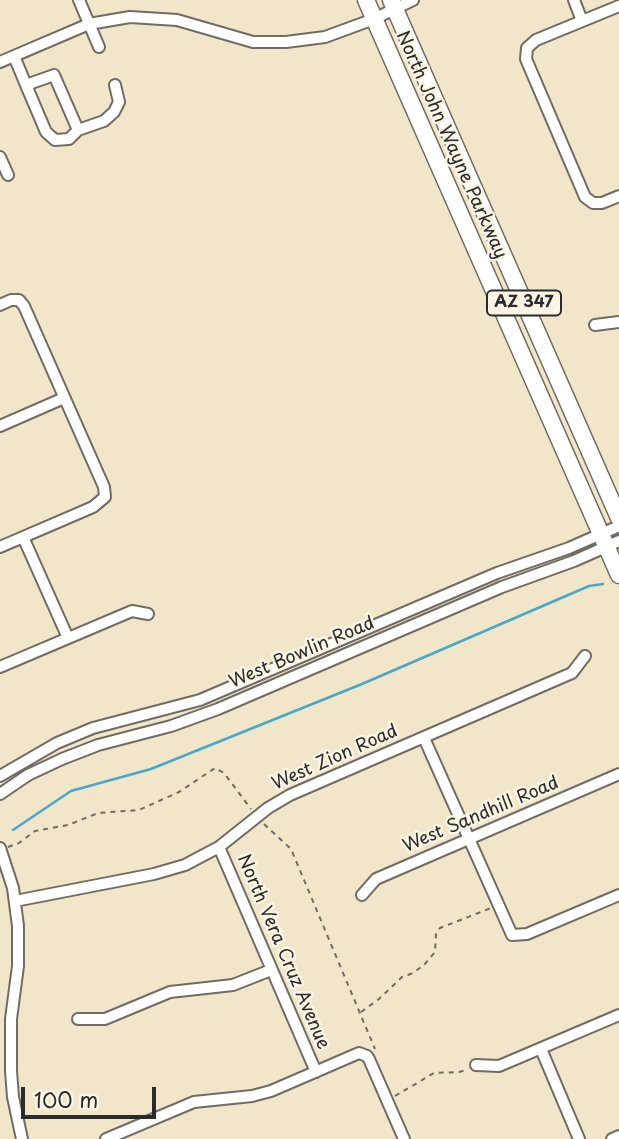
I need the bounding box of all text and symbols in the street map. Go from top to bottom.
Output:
street label: North John Wayne Parkway [391,28,511,262]
road number: AZ 347 [487,290,561,316]
street label: West Bowlin Road [226,613,378,693]
street label: West Zion Road [269,721,401,795]
street label: West Sandhill Road [400,772,562,858]
street label: North Vera Cruz Avenue [232,851,334,1053]
scale bar [24,1072,159,1116]
text: 100 m [34,1083,98,1115]

